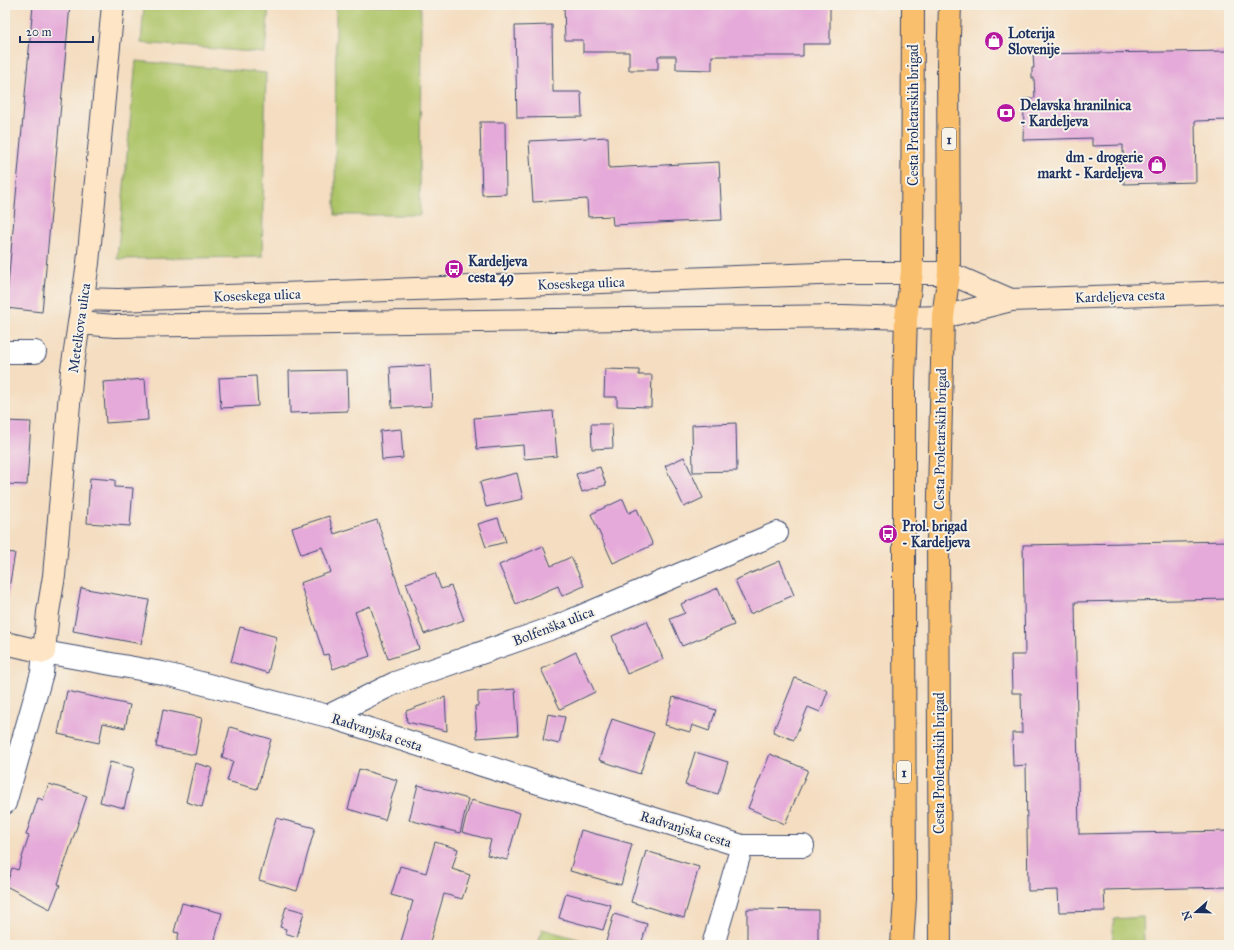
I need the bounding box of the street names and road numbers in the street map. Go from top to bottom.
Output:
street label: Cesta Proletarskih brigad [905,44,922,186]
road number: 1 [942,128,956,150]
street label: Koseskega ulica [537,273,625,294]
street label: Metelkova ulica [65,282,94,374]
street label: Koseskega ulica [213,285,301,306]
street label: Kardeljeva cesta [1075,286,1165,307]
street label: Cesta Proletarskih brigad [931,368,950,510]
street label: Bolfenška ulica [510,603,596,650]
street label: Cesta Proletarskih brigad [931,692,948,834]
street label: Radvanjska cesta [329,710,424,755]
road number: 1 [897,761,911,783]
street label: Radvanjska cesta [638,808,734,851]

